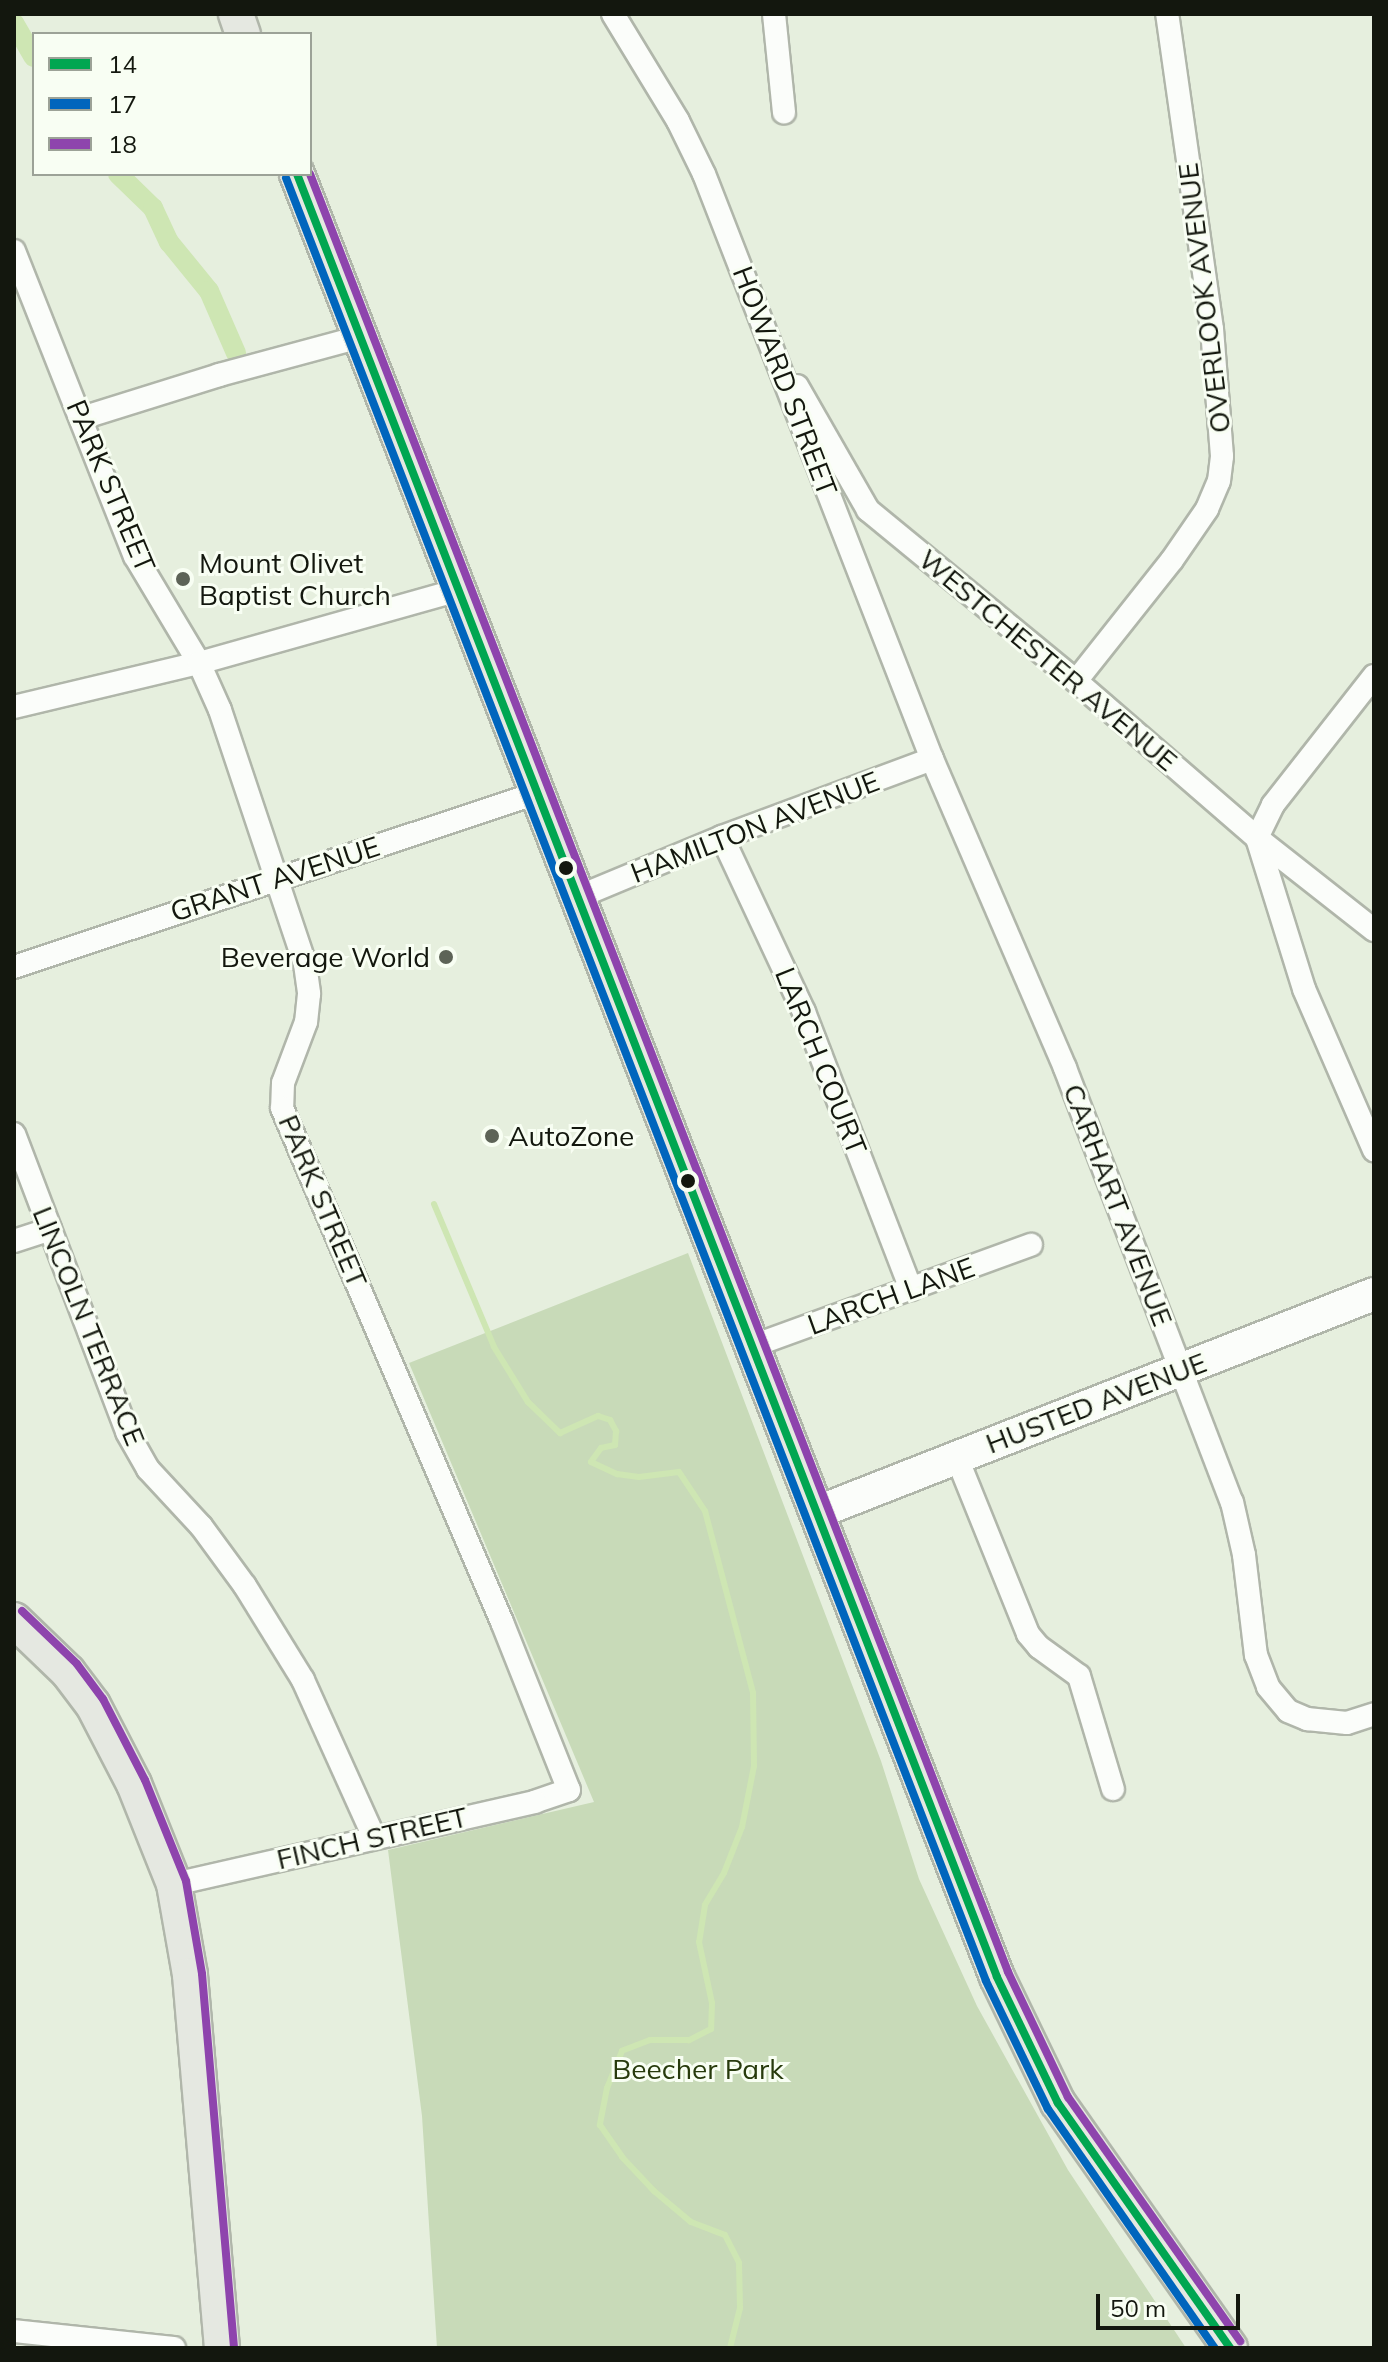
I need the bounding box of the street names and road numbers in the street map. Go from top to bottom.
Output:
street label: OVERLOOK AVENUE [1171,161,1237,435]
street label: HOWARD STREET [726,261,844,501]
street label: PARK STREET [60,395,162,577]
street label: WESTCHESTER AVENUE [912,542,1184,778]
street label: HAMILTON AVENUE [626,764,884,890]
street label: GRANT AVENUE [166,829,384,929]
street label: LARCH COURT [768,963,874,1159]
street label: CARHART AVENUE [1056,1079,1180,1331]
street label: PARK STREET [272,1110,374,1292]
street label: LINCOLN TERRACE [26,1202,152,1450]
street label: LARCH LANE [803,1250,979,1342]
street label: HUSTED AVENUE [981,1345,1211,1461]
street label: FINCH STREET [273,1800,471,1876]

